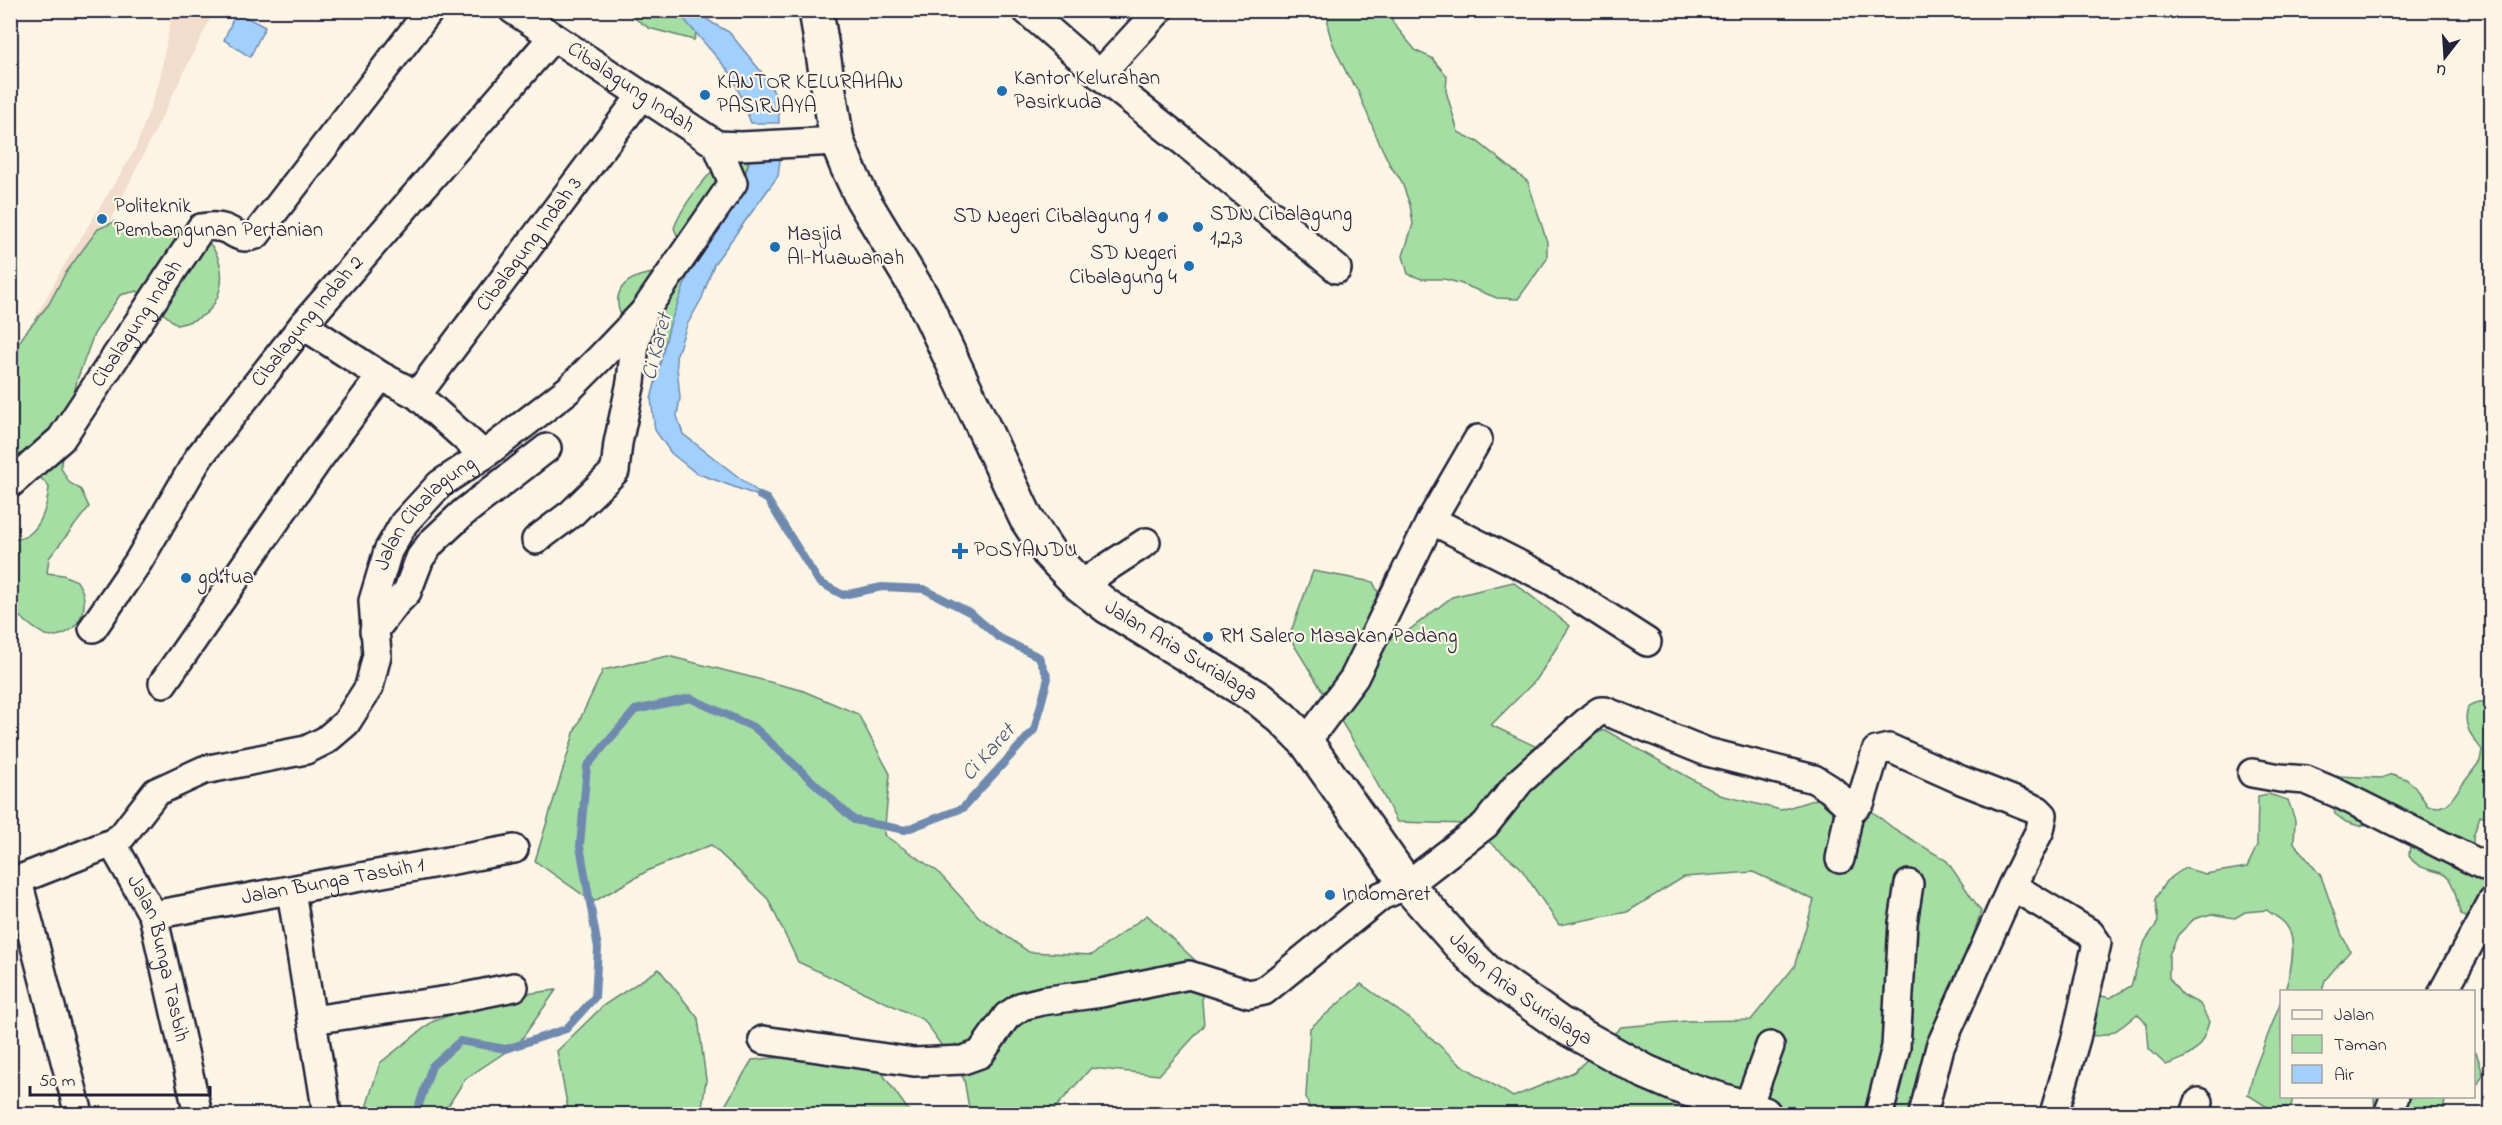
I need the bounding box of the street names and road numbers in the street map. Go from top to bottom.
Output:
street label: Cibalagung Indah [561,35,700,141]
street label: Cibalagung Indah 3 [469,171,590,318]
street label: Cibalagung Indah 2 [244,249,372,394]
street label: Cibalagung Indah [84,254,191,394]
street label: Jalan Cibalagung [368,449,483,574]
street label: Jalan Aria Surialaga [1098,593,1263,709]
street label: Jalan Bunga Tasbih 1 [239,851,427,914]
street label: Jalan Bunga Tasbih [118,870,196,1045]
street label: Jalan Aria Surialaga [1441,926,1598,1054]

